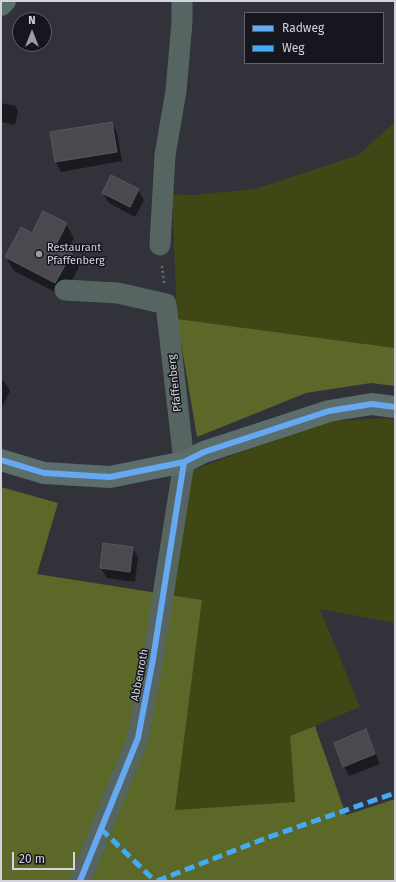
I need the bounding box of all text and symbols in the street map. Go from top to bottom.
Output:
north arrow [12,12,52,52]
legend [244,12,384,64]
text: N [28,14,36,27]
text: Radweg [282,21,324,35]
text: Weg [282,41,305,55]
place label: Restaurant Pfaffenberg [47,241,105,267]
marker: Restaurant Pfaffenberg [34,249,44,259]
street label: Pfaffenberg [165,354,185,412]
street label: Abbenroth [129,648,151,702]
scale bar [14,844,77,870]
text: 20 m [19,852,45,866]

